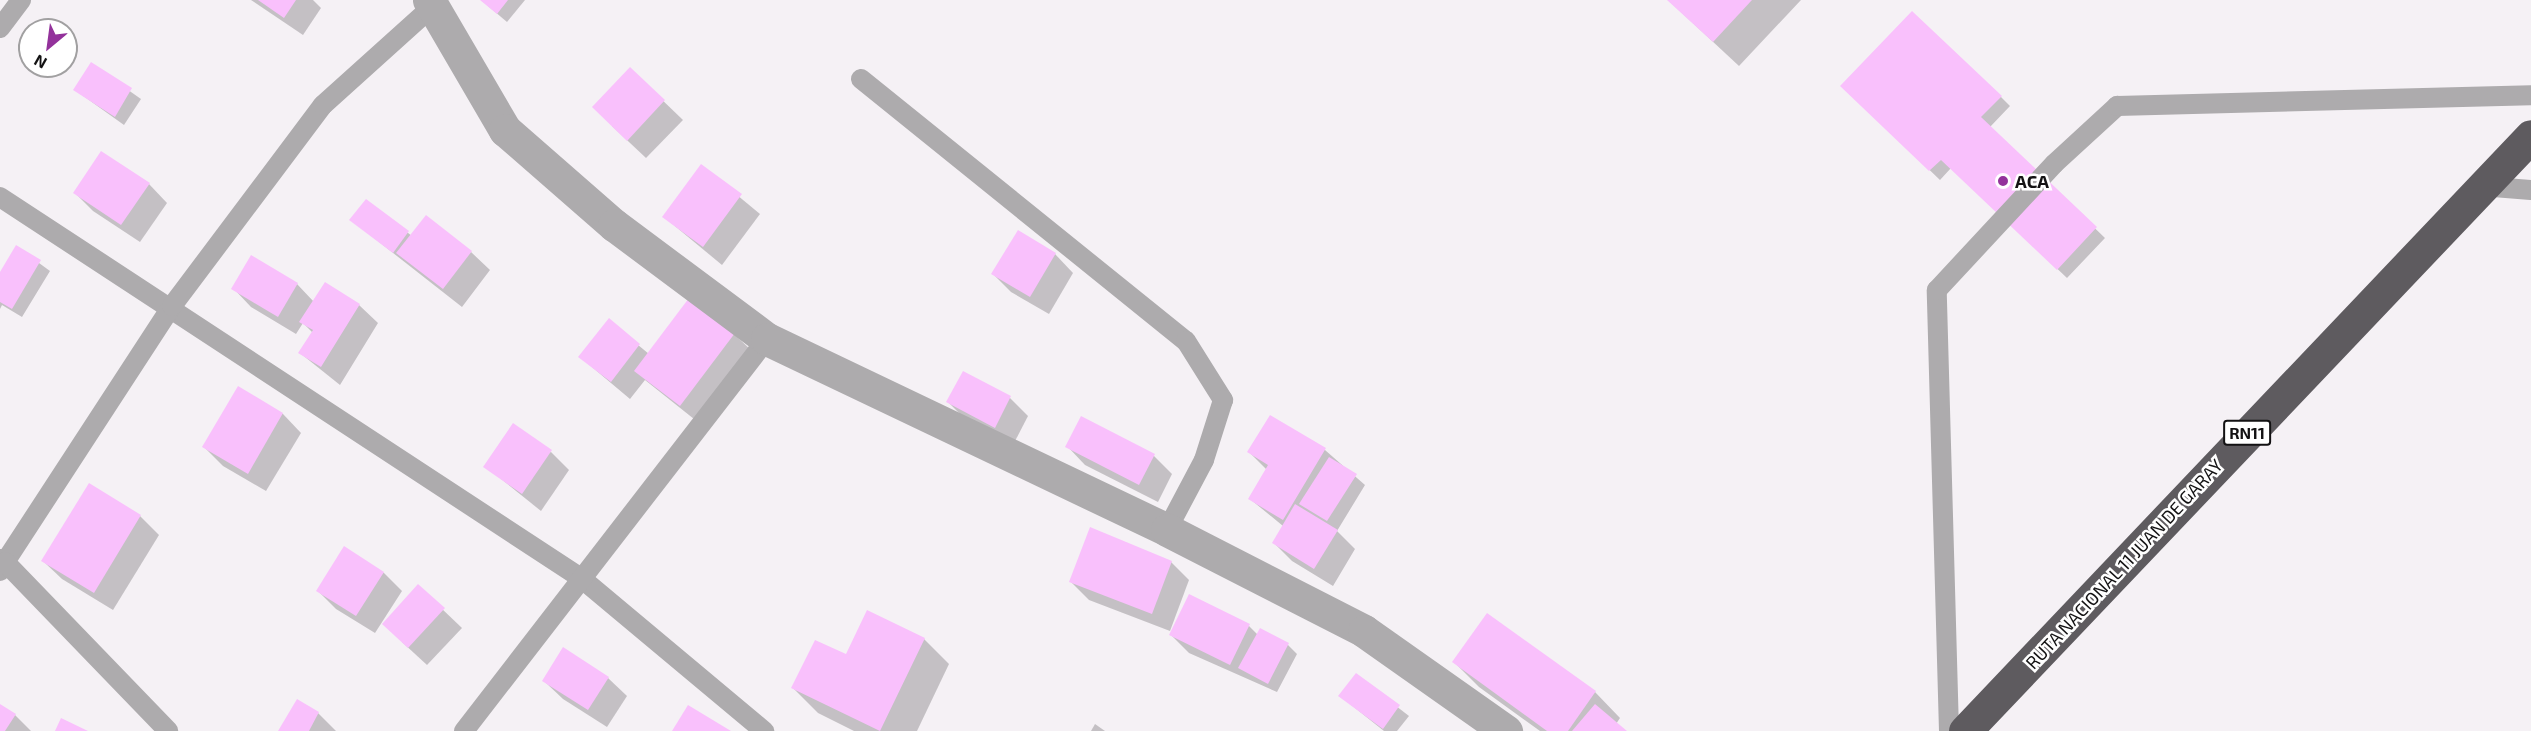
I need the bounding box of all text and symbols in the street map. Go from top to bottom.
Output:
north arrow [18,18,78,78]
text: N [30,51,50,74]
place label: ACA [2015,170,2049,192]
marker: ACA [1996,174,2010,188]
road number: RN11 [2223,420,2271,446]
street label: RUTA NACIONAL 11 JUAN DE GARAY [2021,454,2227,674]

